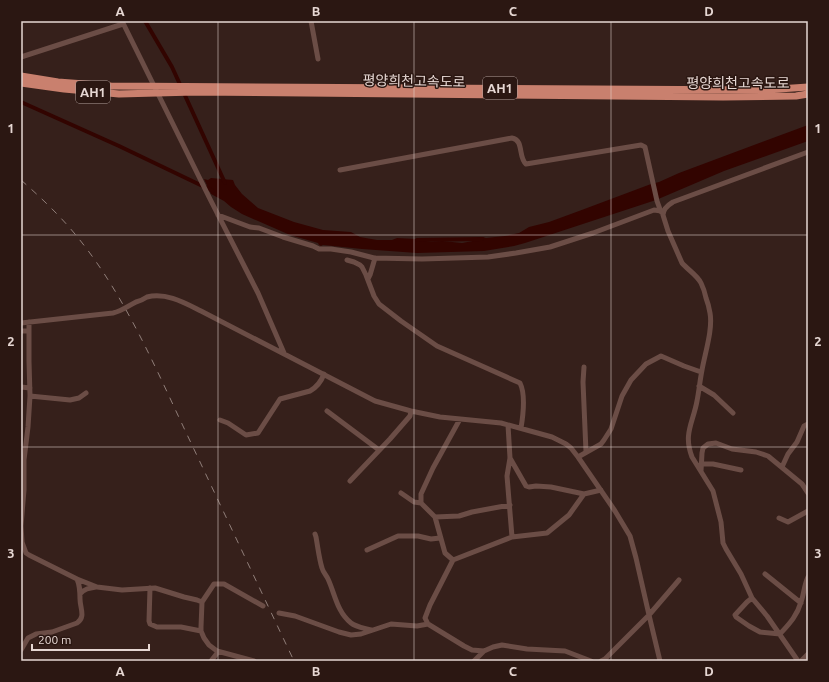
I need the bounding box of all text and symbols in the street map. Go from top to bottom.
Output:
text: A [115,4,125,18]
text: B [312,4,321,18]
text: C [509,4,518,18]
text: D [704,4,714,18]
street label: 평양희천고속도로 [362,72,466,90]
street label: 평양희천고속도로 [686,75,790,91]
road number: AH1 [483,77,517,99]
road number: AH1 [76,81,110,103]
text: 1 [7,121,15,135]
text: 1 [814,121,822,135]
text: 2 [7,334,15,348]
text: 2 [814,334,822,348]
text: 3 [7,546,15,560]
text: 3 [814,546,822,560]
scale bar [32,626,149,652]
text: 200 m [38,633,71,646]
text: A [115,664,125,678]
text: B [312,664,321,678]
text: C [509,664,518,678]
text: D [704,664,714,678]

